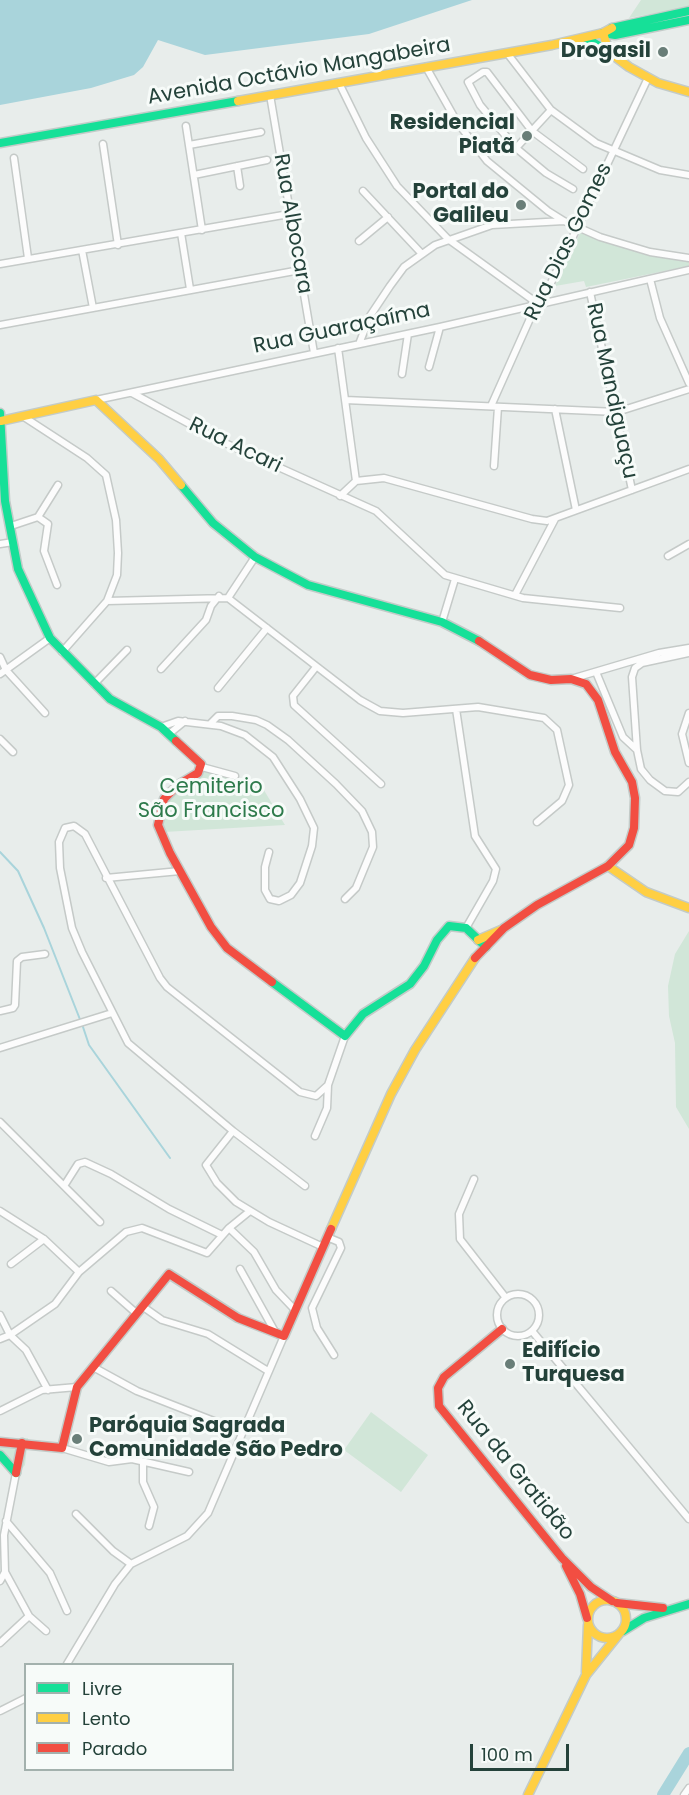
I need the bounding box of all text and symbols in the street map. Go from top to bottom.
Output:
street label: Avenida Octávio Mangabeira [146,33,452,111]
place label: Drogasil [561,39,651,65]
marker: Drogasil [656,45,670,59]
place label: Residencial Piatã [390,111,515,161]
marker: Residencial Piatã [520,129,534,143]
street label: Rua Albocara [267,152,317,296]
street label: Rua Dias Gomes [520,159,618,325]
place label: Portal do Galileu [412,180,509,230]
marker: Portal do Galileu [514,198,528,212]
street label: Rua Guaraçaíma [251,298,433,360]
street label: Rua Mandiguaçu [580,301,642,481]
street label: Rua Acari [184,413,286,479]
park label: Cemiterio São Francisco [138,775,284,825]
place label: Edifício Turquesa [522,1339,625,1389]
marker: Edifício Turquesa [503,1357,517,1371]
street label: Rua da Gratidão [451,1396,579,1546]
place label: Paróquia Sagrada Comunidade São Pedro [89,1414,343,1464]
marker: Paróquia Sagrada Comunidade São Pedro [70,1432,84,1446]
legend [24,1663,234,1771]
text: Livre [82,1676,122,1701]
text: Lento [82,1706,131,1731]
scale bar [473,1732,572,1770]
text: Parado [82,1736,147,1761]
text: 100 m [481,1742,533,1767]

